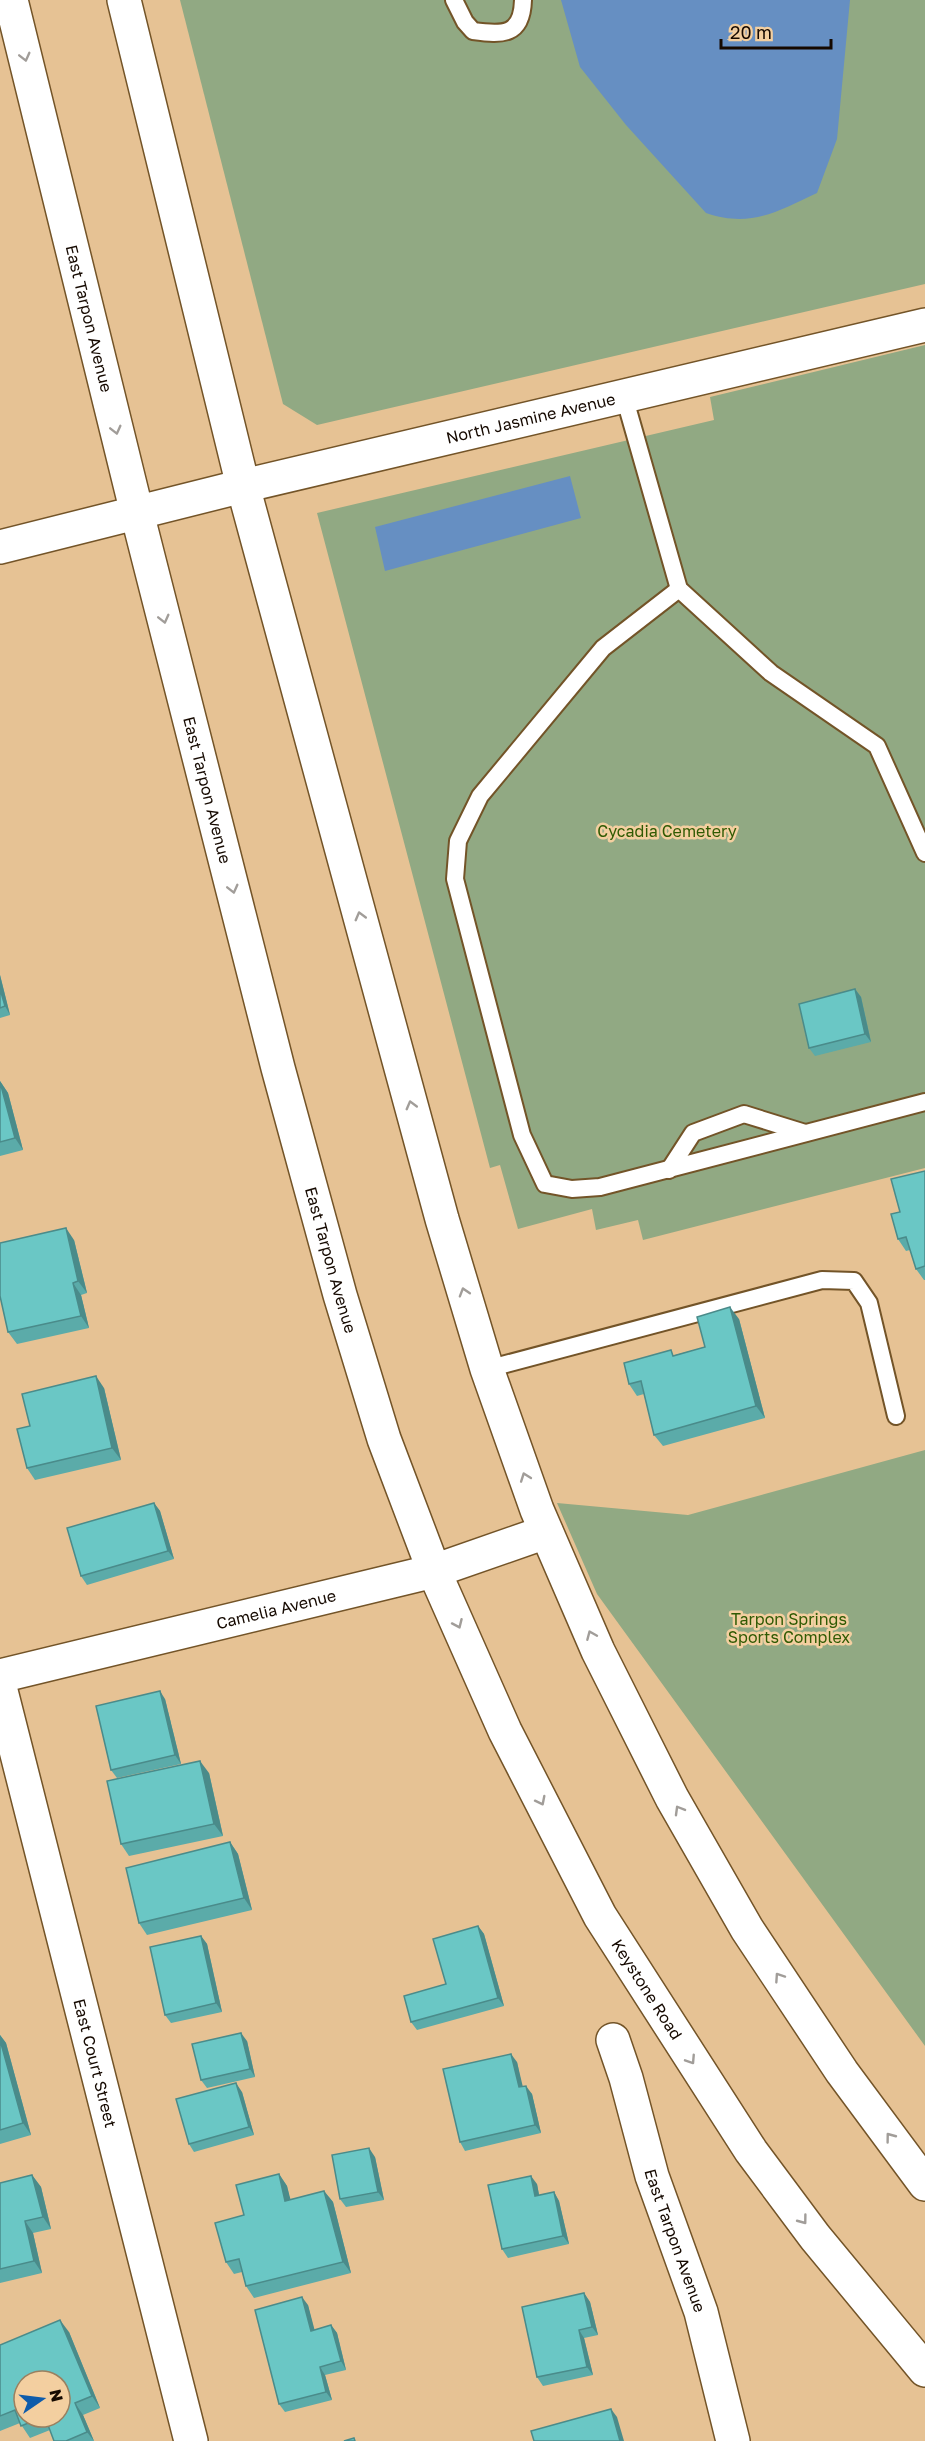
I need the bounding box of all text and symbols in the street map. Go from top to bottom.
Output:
scale bar [721,12,830,50]
text: 20 m [730,21,772,43]
one-way arrow [17,52,30,62]
street label: East Tarpon Avenue [61,243,117,394]
street label: North Jasmine Avenue [444,388,617,448]
one-way arrow [109,425,122,435]
one-way arrow [156,614,169,624]
street label: East Tarpon Avenue [179,714,236,866]
park label: Cycadia Cemetery [597,821,737,841]
one-way arrow [225,884,238,894]
one-way arrow [355,912,367,922]
one-way arrow [406,1100,418,1111]
street label: East Tarpon Avenue [301,1185,361,1336]
one-way arrow [459,1287,471,1298]
one-way arrow [520,1472,533,1483]
street label: Camelia Avenue [214,1585,338,1633]
park label: Tarpon Springs Sports Complex [728,1609,850,1647]
one-way arrow [451,1618,463,1629]
one-way arrow [586,1631,598,1642]
one-way arrow [534,1794,545,1805]
one-way arrow [674,1806,686,1816]
street label: Keystone Road [607,1935,687,2043]
one-way arrow [775,1973,786,1984]
street label: East Court Street [69,1997,121,2130]
one-way arrow [684,2054,696,2064]
one-way arrow [886,2132,897,2143]
street label: East Tarpon Avenue [641,2167,710,2315]
one-way arrow [795,2213,806,2224]
north arrow [12,2369,72,2429]
text: N [45,2387,68,2404]

